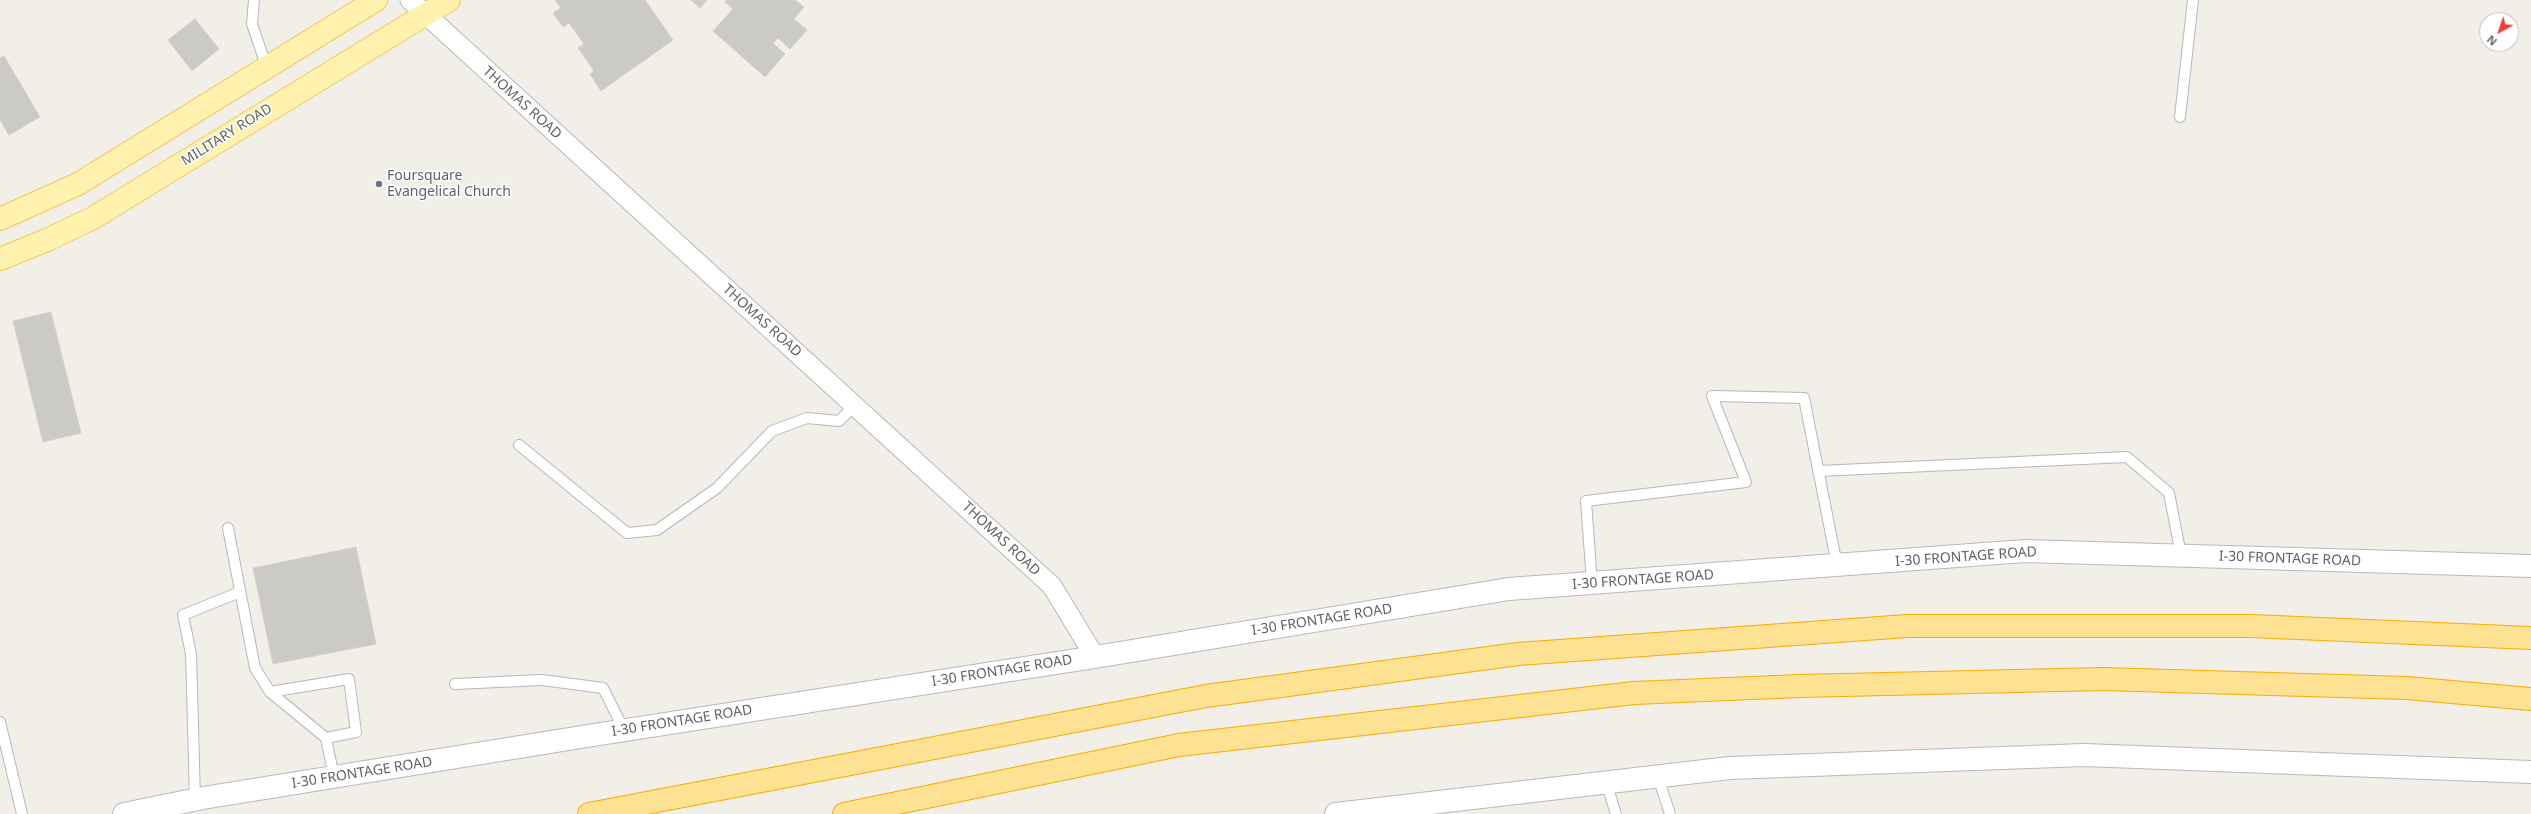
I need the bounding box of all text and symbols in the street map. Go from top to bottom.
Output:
north arrow [2479,12,2519,52]
text: N [2483,32,2500,49]
street label: THOMAS ROAD [479,63,565,143]
street label: MILITARY ROAD [178,100,276,170]
place label: Foursquare Evangelical Church [387,168,511,200]
marker: Foursquare Evangelical Church [374,179,384,189]
street label: THOMAS ROAD [719,281,805,361]
street label: THOMAS ROAD [958,499,1044,579]
street label: I-30 FRONTAGE ROAD [1895,544,2037,570]
street label: I-30 FRONTAGE ROAD [2219,548,2361,570]
street label: I-30 FRONTAGE ROAD [1572,567,1714,593]
street label: I-30 FRONTAGE ROAD [1251,601,1393,639]
street label: I-30 FRONTAGE ROAD [931,652,1073,690]
street label: I-30 FRONTAGE ROAD [611,702,753,740]
street label: I-30 FRONTAGE ROAD [291,754,433,792]

